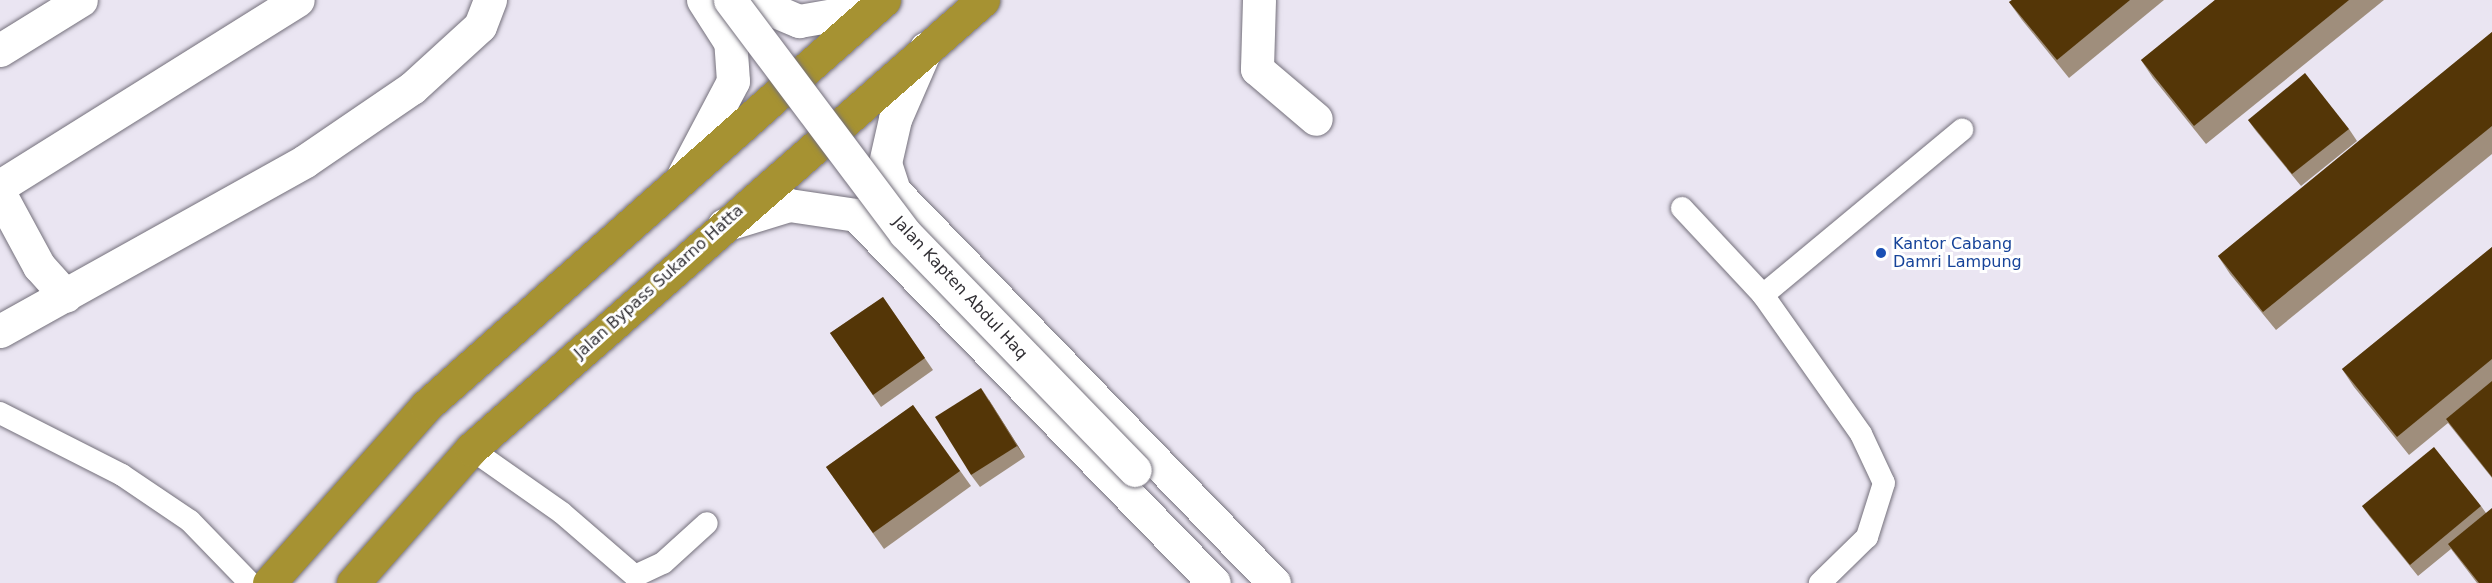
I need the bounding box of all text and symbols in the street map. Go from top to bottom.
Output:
street label: Jalan Bypass Sukarno Hatta [571,201,747,363]
street label: Jalan Kapten Abdul Haq [889,213,1031,363]
place label: Kantor Cabang Damri Lampung [1893,234,2022,272]
marker: Kantor Cabang Damri Lampung [1874,246,1888,260]

